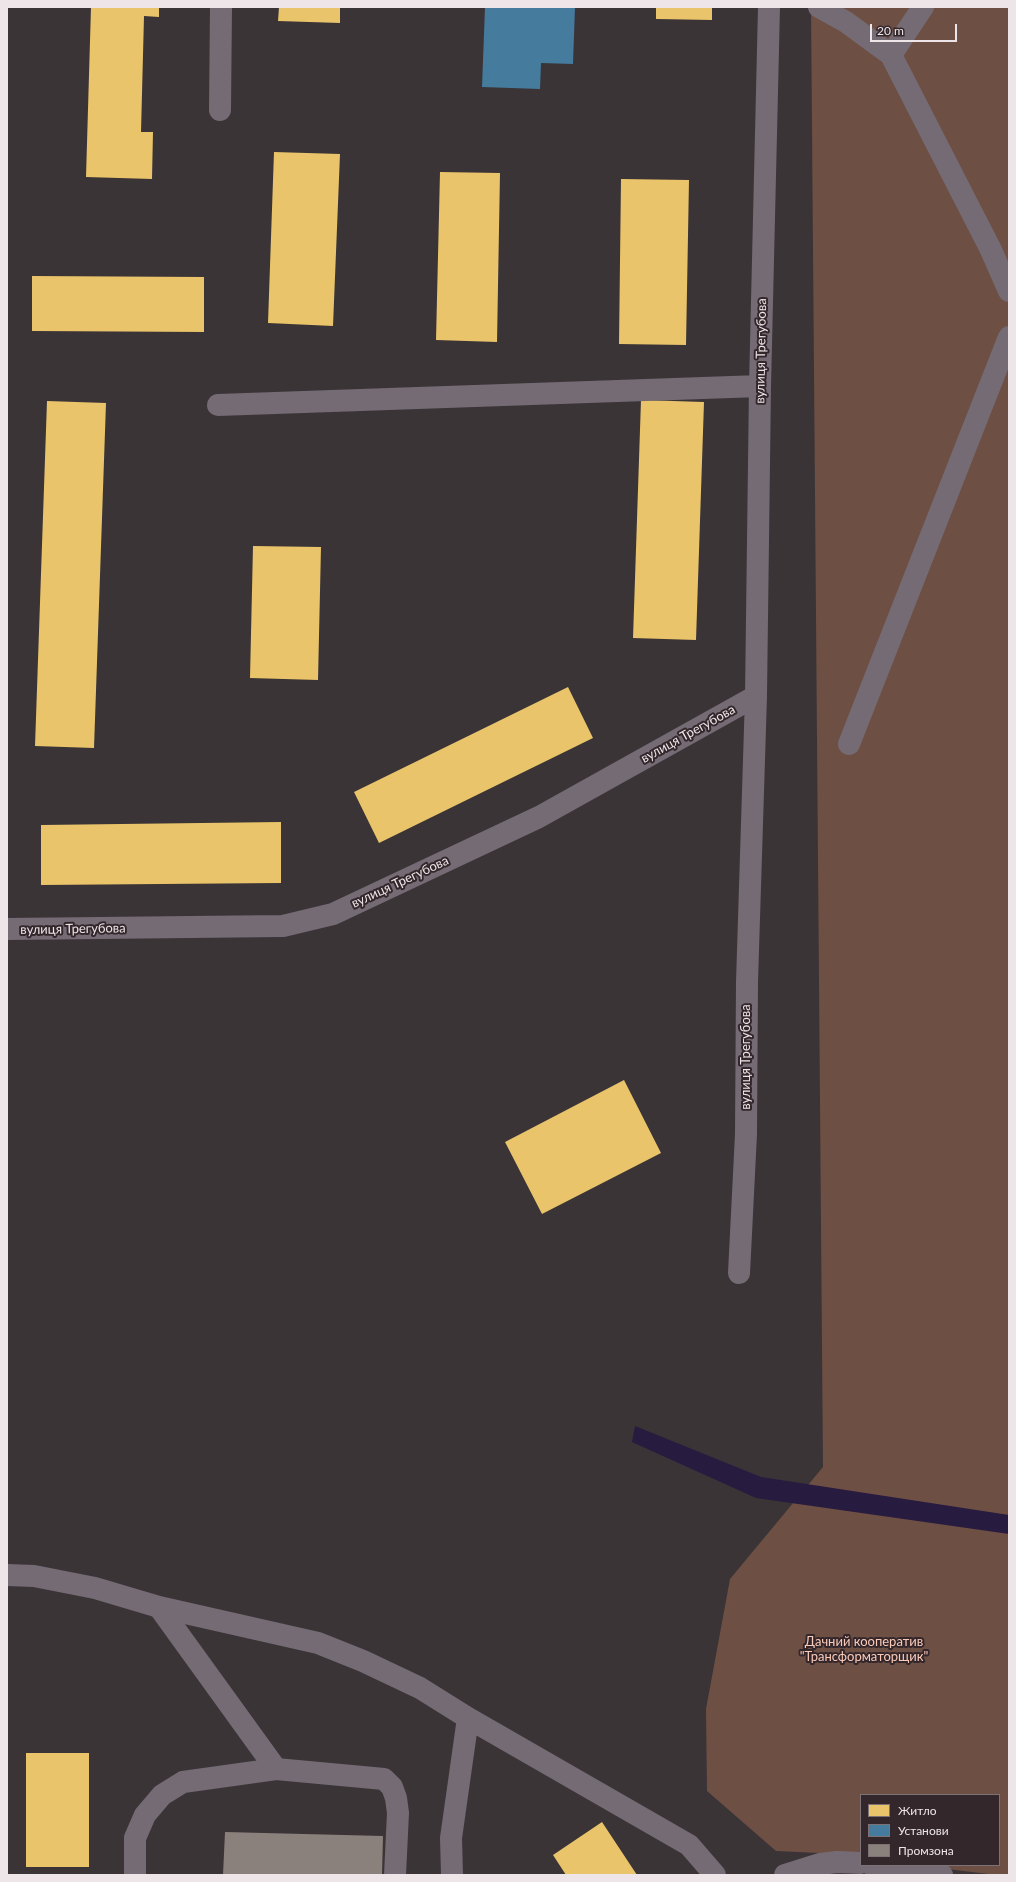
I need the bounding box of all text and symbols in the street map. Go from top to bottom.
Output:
scale bar [872,16,959,42]
text: 20 m [877,23,904,38]
street label: вулиця Трегубова [752,298,770,404]
street label: вулиця Трегубова [638,702,738,766]
street label: вулиця Трегубова [349,853,451,911]
street label: вулиця Трегубова [20,920,126,938]
street label: вулиця Трегубова [738,1004,754,1110]
park label: Дачний кооператив "Трансформаторщик" [800,1634,928,1665]
legend [860,1794,1000,1866]
text: Житло [898,1803,937,1818]
text: Установи [898,1823,949,1838]
text: Промзона [898,1843,954,1858]

